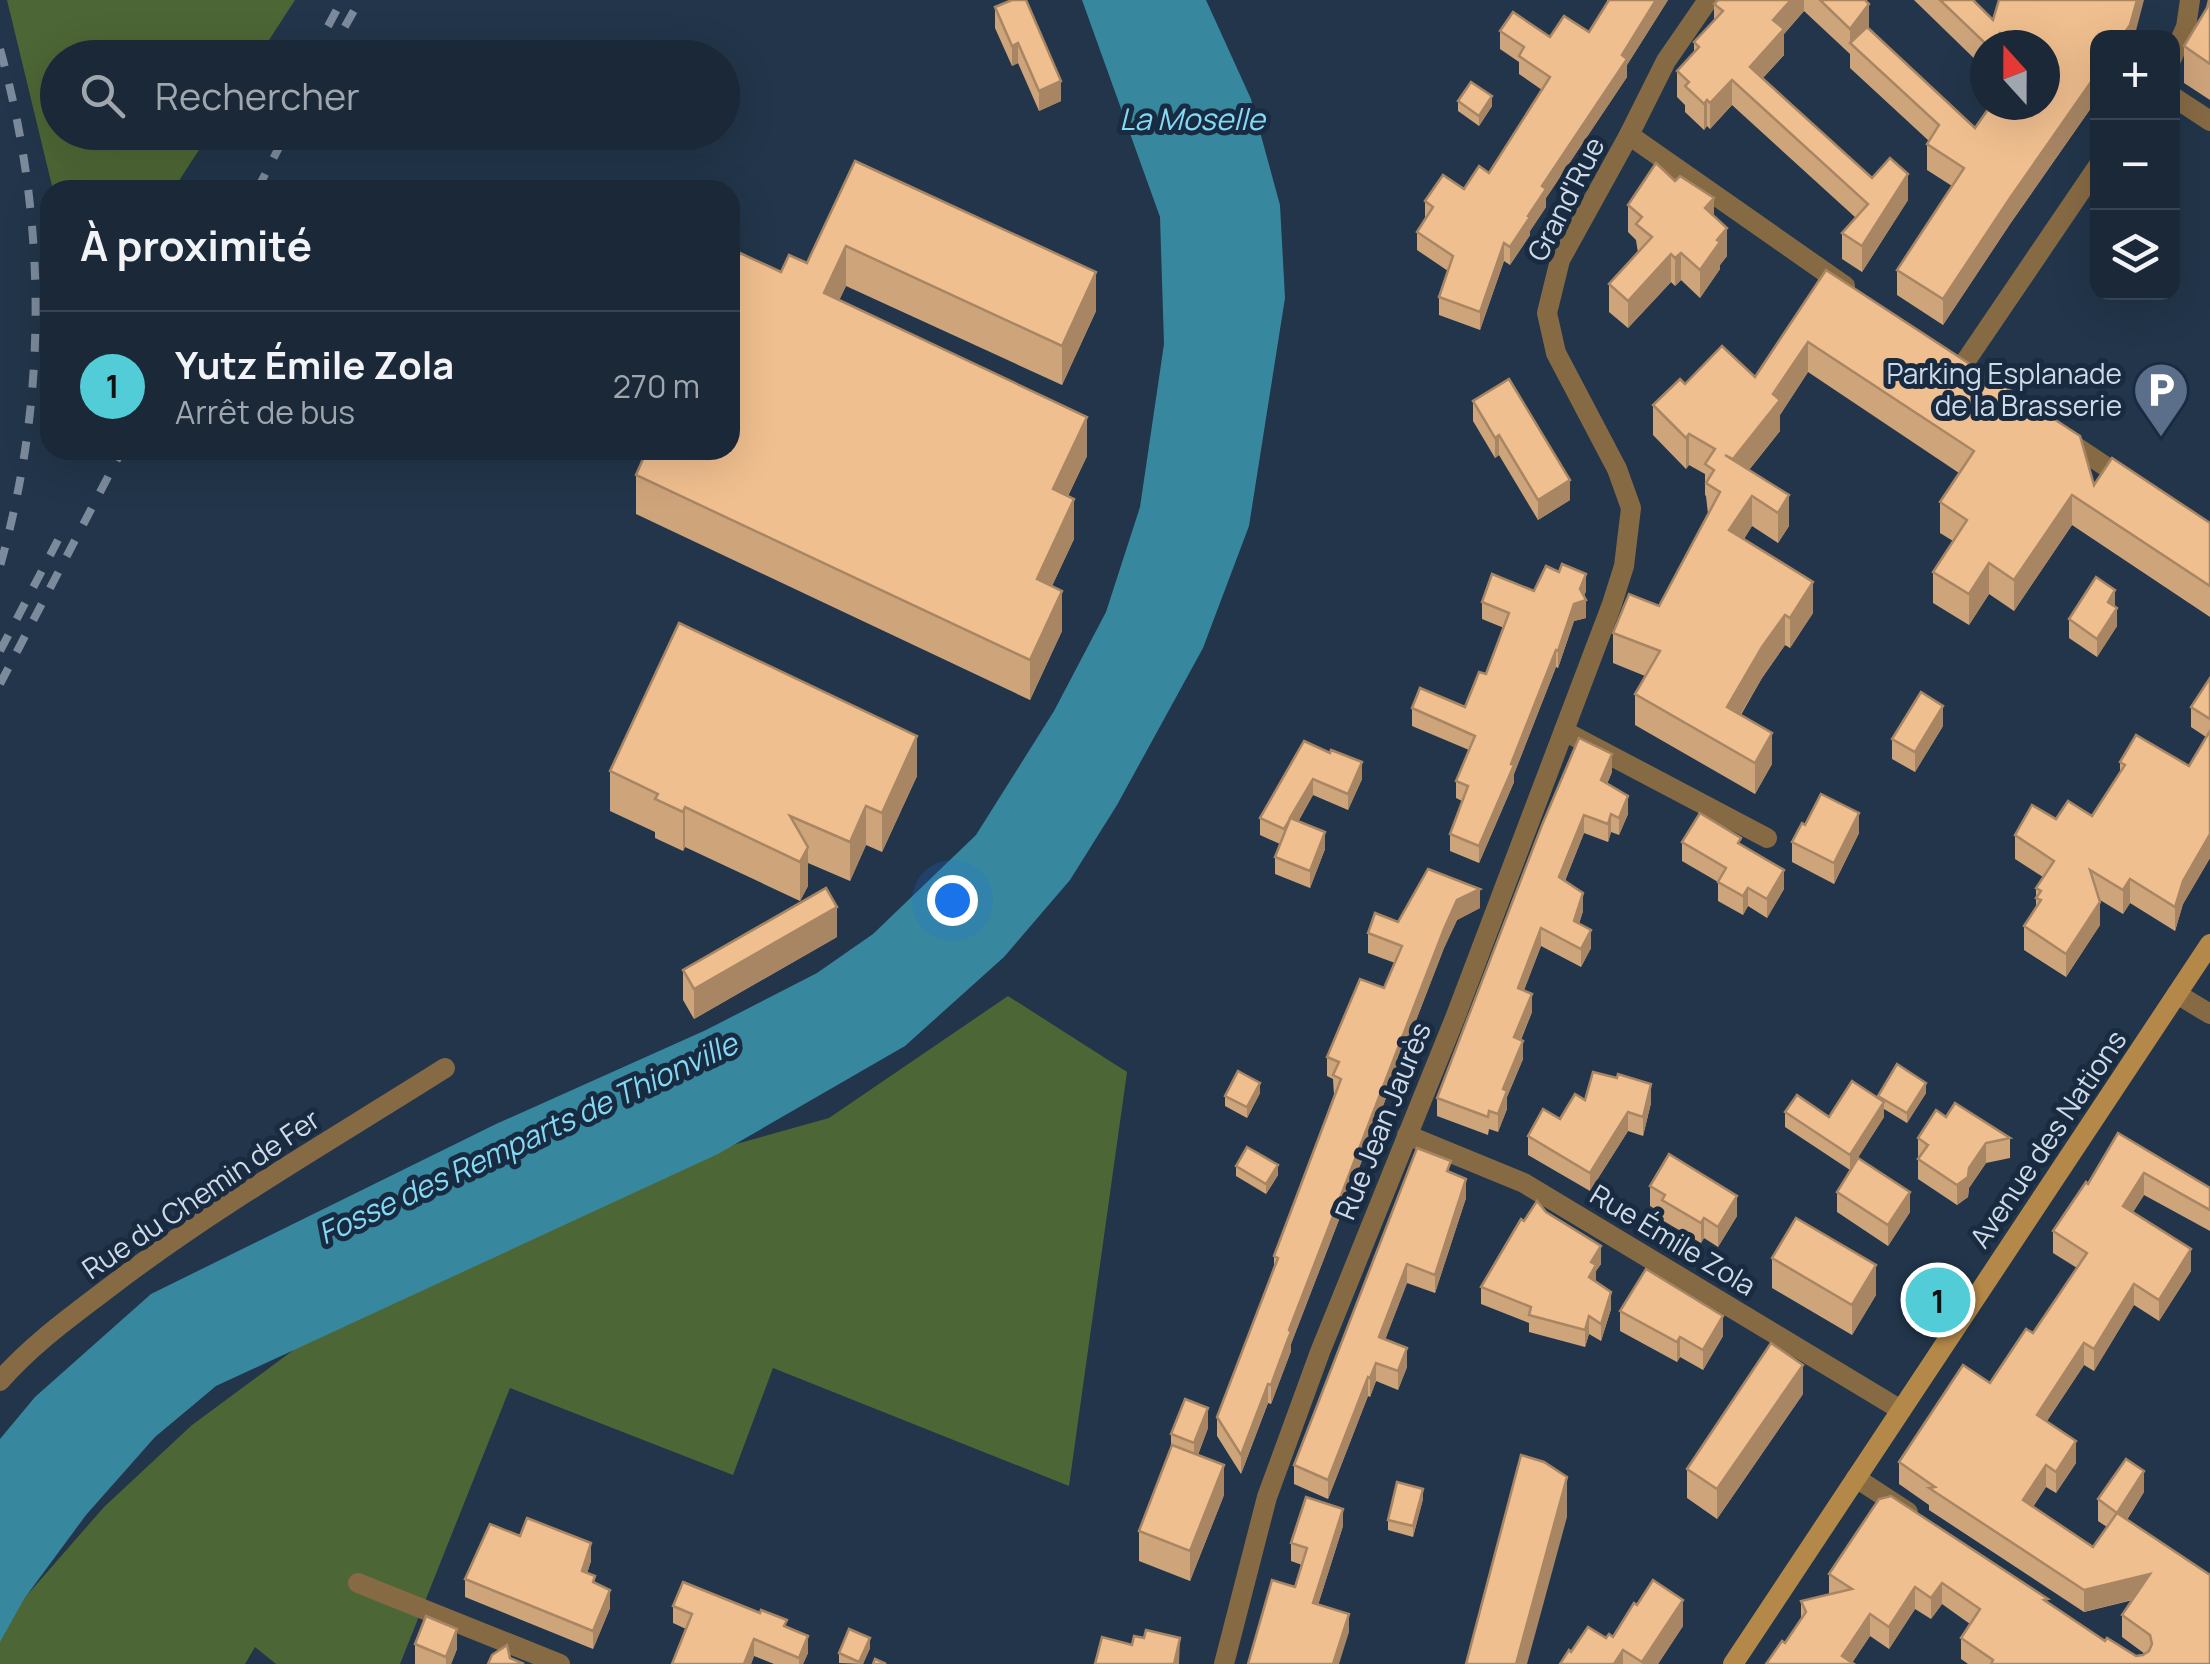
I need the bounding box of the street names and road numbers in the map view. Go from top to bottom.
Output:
street label: Grand'Rue [1518,130,1613,267]
street label: Rue Jean Jaurès [1325,1016,1439,1225]
street label: Avenue des Nations [1960,1022,2134,1255]
street label: Rue du Chemin de Fer [74,1099,327,1287]
street label: Rue Émile Zola [1584,1175,1763,1304]

